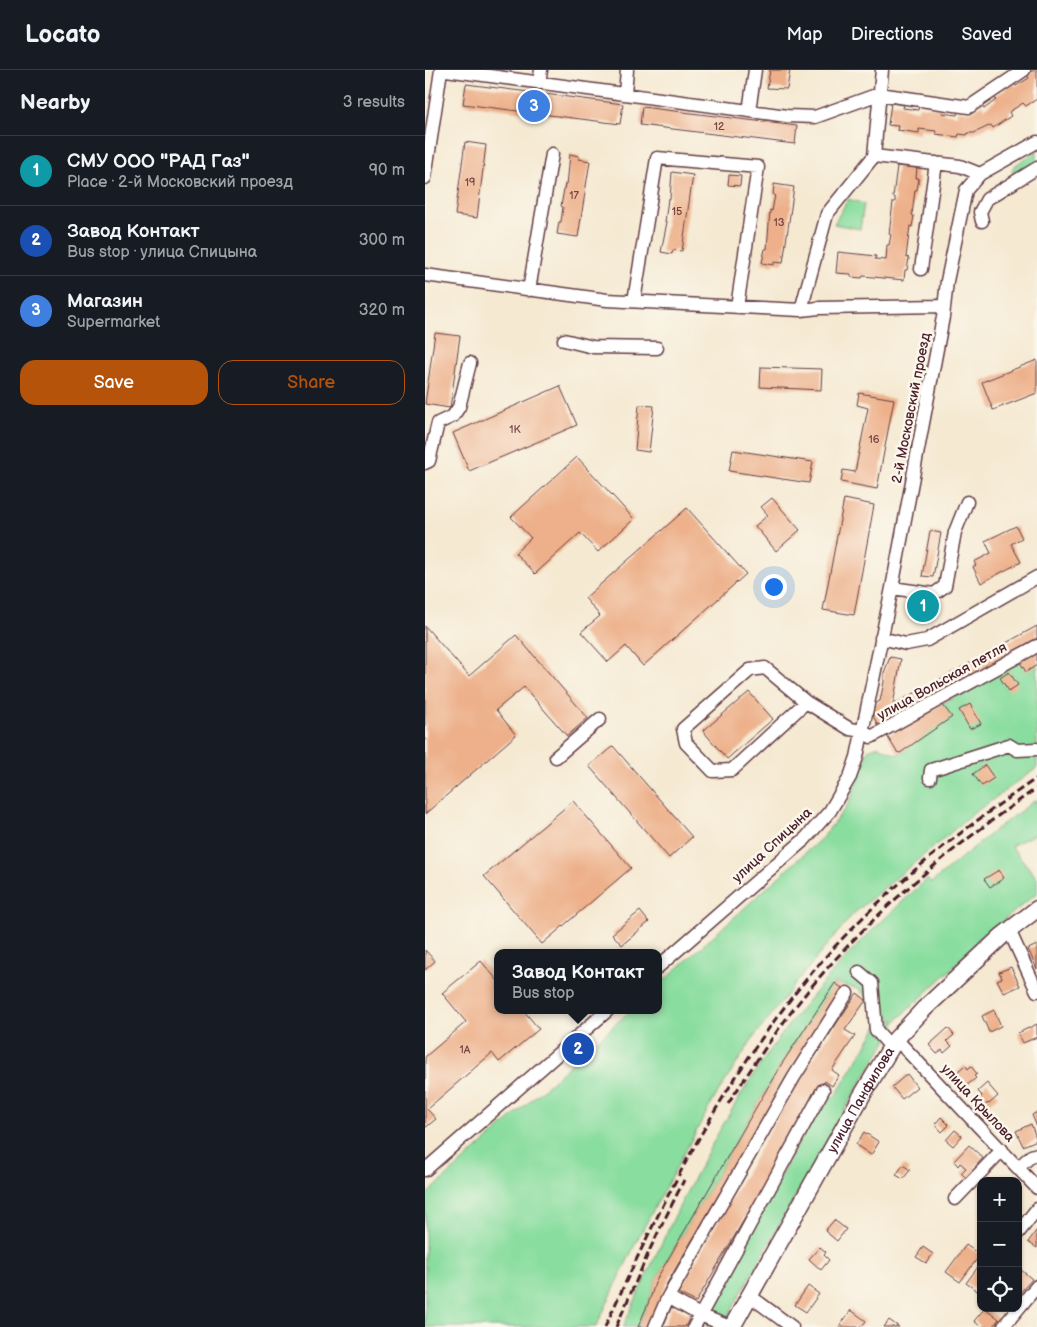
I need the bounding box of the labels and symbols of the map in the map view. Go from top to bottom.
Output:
pin: 3 [518,87,550,125]
house number: 12 [714,120,725,133]
house number: 19 [465,176,475,189]
house number: 17 [569,189,579,202]
house number: 15 [672,205,682,218]
house number: 13 [773,216,785,229]
street label: 2-й Московский проезд [888,331,934,485]
house number: 1К [509,423,522,436]
house number: 16 [869,433,880,446]
your location [761,574,787,600]
pin: 1 [907,587,939,625]
street label: улица Вольская петля [874,638,1010,724]
street label: улица Спицына [729,803,816,886]
pin: 2 [562,1030,594,1068]
house number: 1А [460,1043,471,1056]
street label: улица Панфилова [823,1043,898,1156]
street label: улица Крылова [938,1060,1019,1146]

